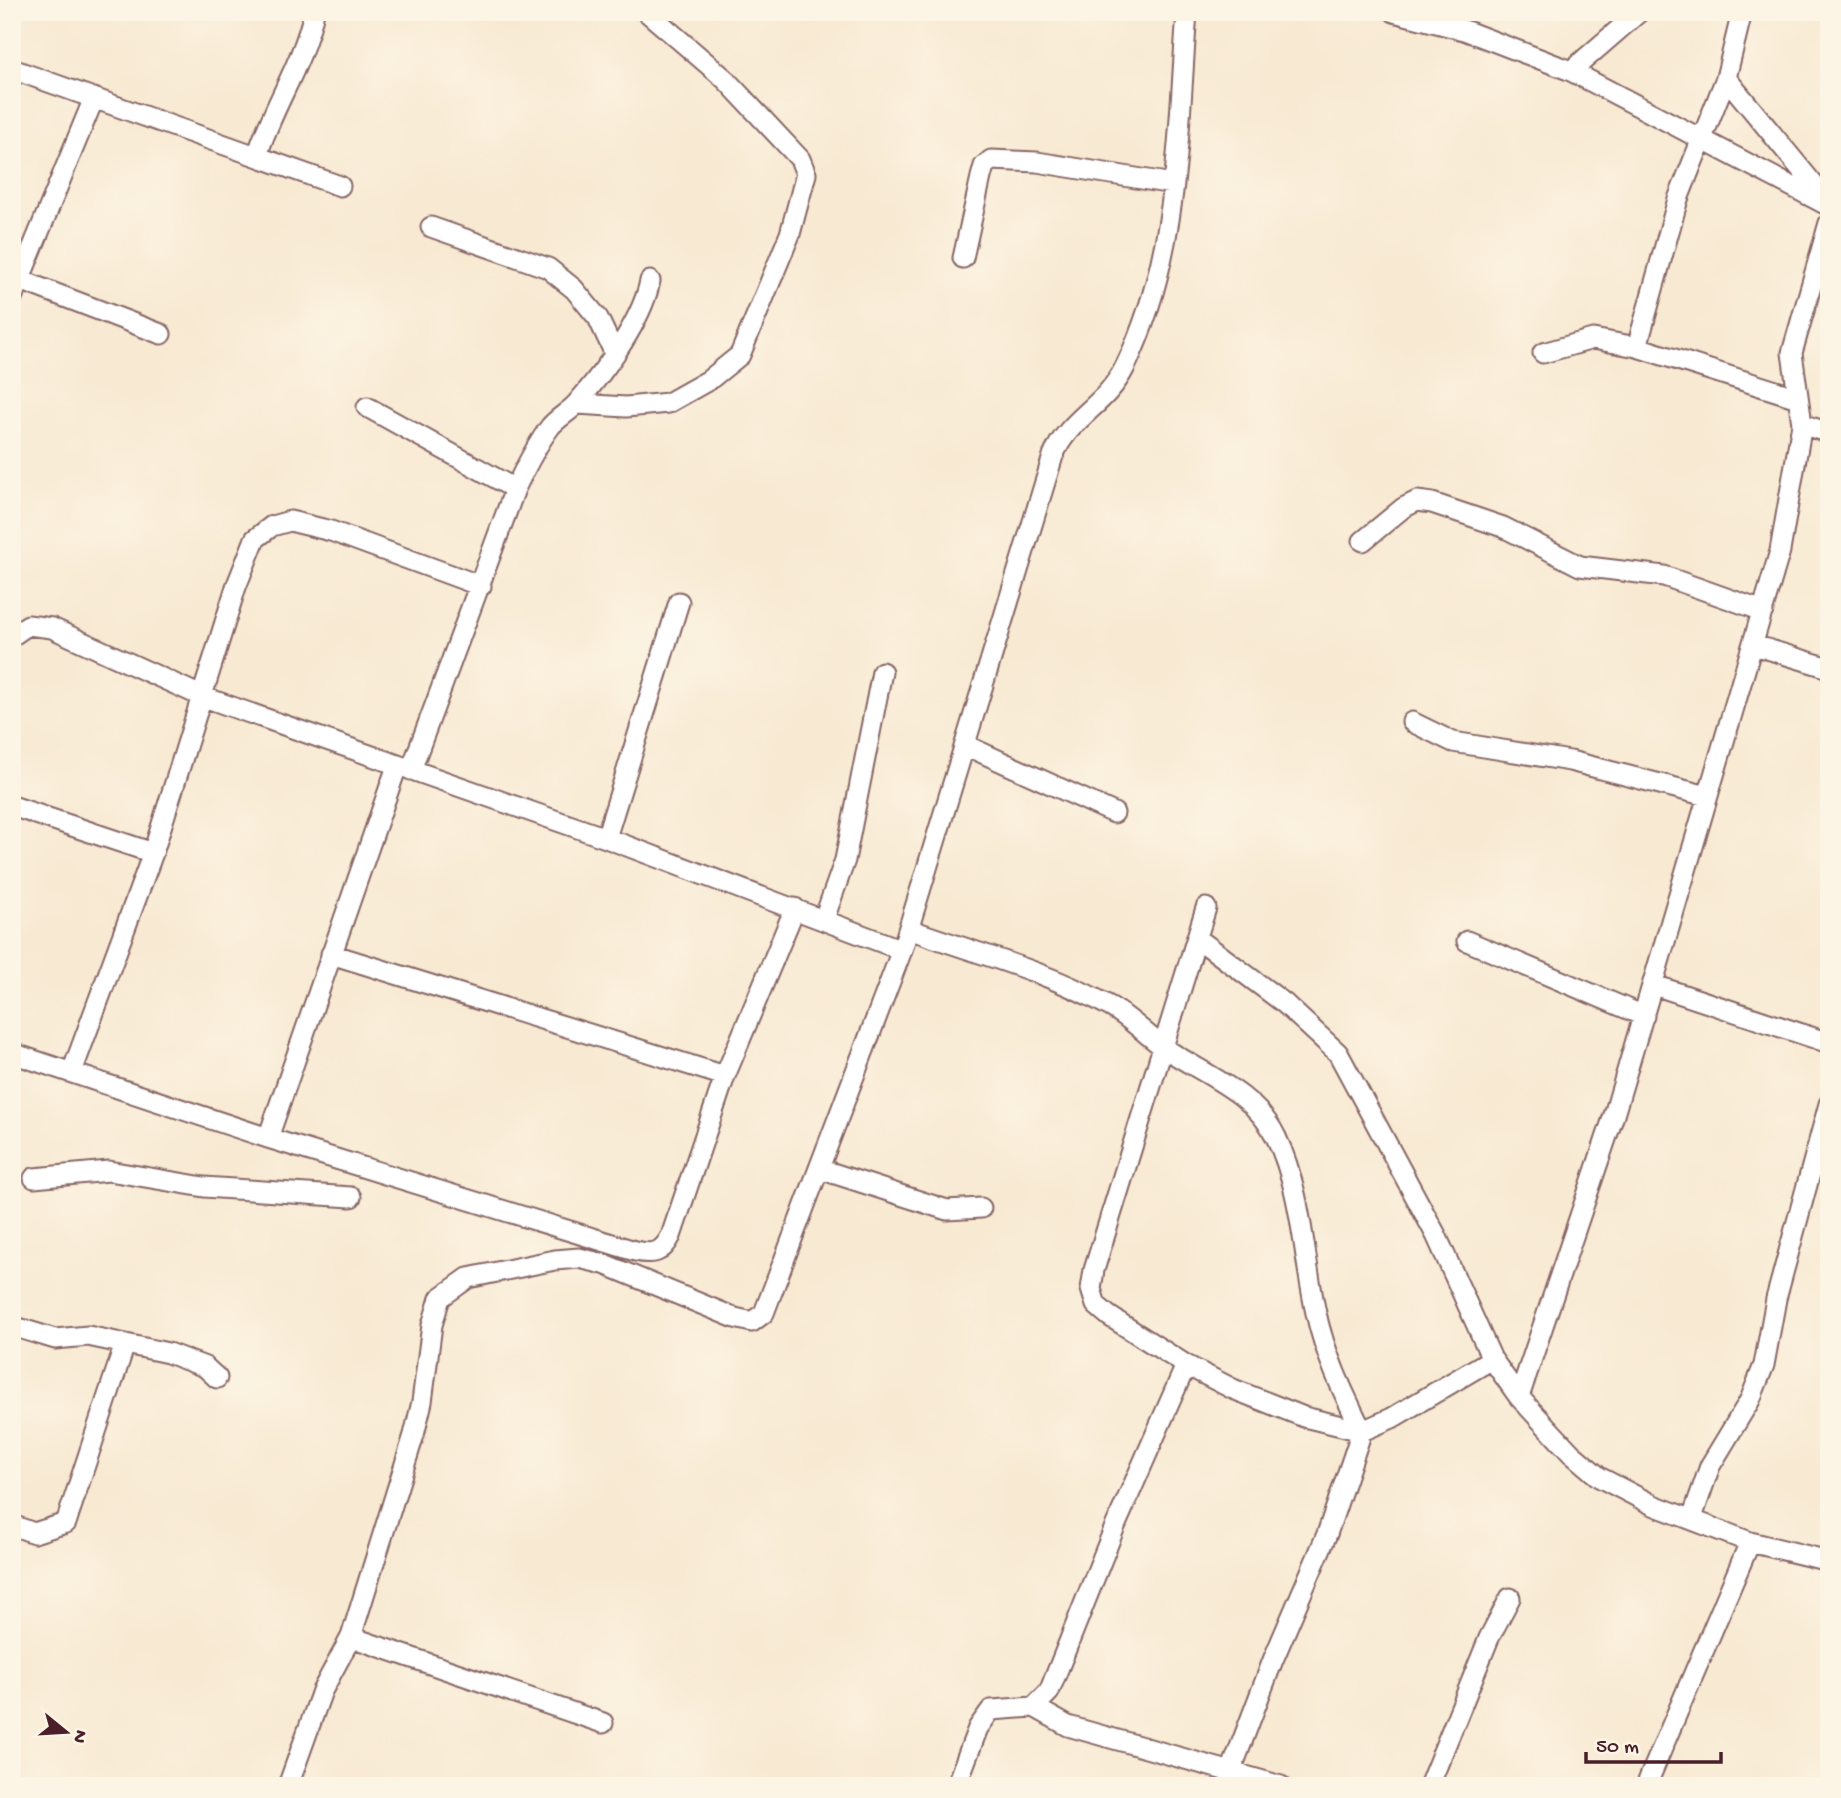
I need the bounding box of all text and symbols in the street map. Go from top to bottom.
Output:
north arrow [32,1696,102,1766]
scale bar [1586,1721,1720,1765]
text: N [66,1727,92,1746]
text: 50 m [1596,1736,1639,1761]

